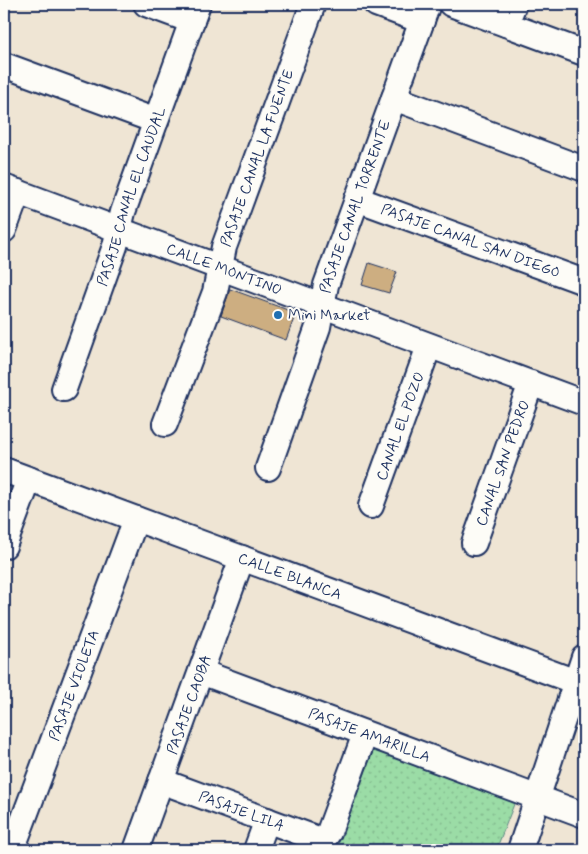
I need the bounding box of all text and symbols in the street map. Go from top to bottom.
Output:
street label: PASAJE CANAL LA FUENTE [216,66,299,250]
street label: PASAJE CANAL EL CAUDAL [93,104,171,289]
street label: PASAJE CANAL TORRENTE [316,117,396,295]
street label: PASAJE CANAL SAN DIEGO [378,200,563,283]
street label: CALLE MONTINO [163,239,285,301]
place label: Mini Market [288,306,370,326]
marker: Mini Market [272,309,284,321]
street label: CANAL EL POZO [372,369,430,484]
street label: CANAL SAN PEDRO [472,397,535,529]
street label: CALLE BLANCA [235,549,344,605]
street label: PASAJE VIOLETA [45,627,105,744]
street label: PASAJE CAOBA [163,652,217,757]
street label: PASAJE AMARILLA [305,704,433,768]
street label: PASAJE LILA [196,787,287,837]

